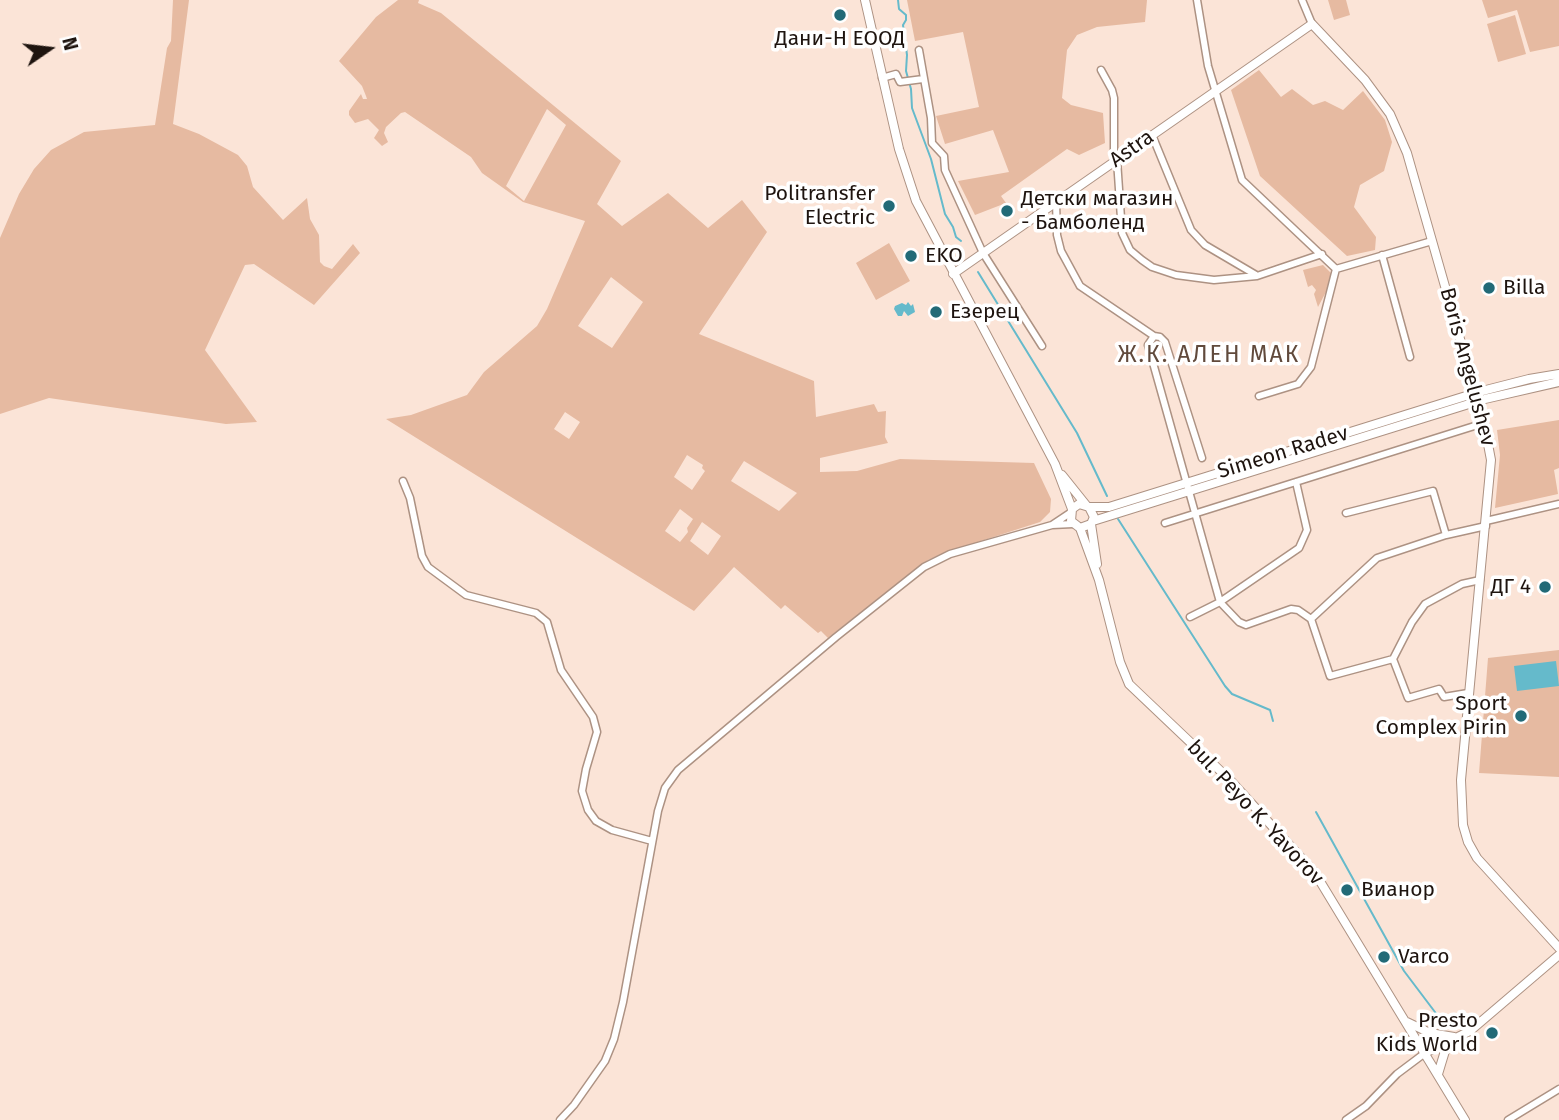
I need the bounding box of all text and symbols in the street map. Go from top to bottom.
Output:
marker: Дани-Н ЕООД [832,7,848,23]
north arrow [14,14,84,84]
place label: Дани-Н ЕООД [775,26,905,52]
text: N [57,35,83,53]
street label: Astra [1105,125,1159,173]
place label: Politransfer Electric [764,181,875,231]
place label: Детски магазин - Бамболенд [1021,186,1173,236]
marker: Politransfer Electric [881,198,897,214]
marker: Детски магазин - Бамболенд [999,203,1015,219]
place label: EKO [925,243,963,269]
marker: EKO [903,248,919,264]
place label: Billa [1503,275,1545,301]
marker: Billa [1481,280,1497,296]
street label: Boris Angelushev [1434,285,1500,449]
place label: Езерец [950,299,1019,325]
marker: Езерец [928,304,944,320]
district label: Ж.К. АЛЕН МАК [1119,342,1299,370]
street label: Simeon Radev [1215,421,1351,485]
place label: ДГ 4 [1491,574,1531,600]
marker: ДГ 4 [1537,579,1553,595]
place label: Sport Complex Pirin [1375,691,1507,741]
marker: Sport Complex Pirin [1513,708,1529,724]
street label: bul. Peyo K. Yavorov [1181,735,1329,891]
place label: Вианор [1361,877,1435,903]
marker: Вианор [1339,882,1355,898]
place label: Varco [1398,944,1450,970]
marker: Varco [1376,949,1392,965]
place label: Presto Kids World [1376,1008,1478,1058]
marker: Presto Kids World [1484,1025,1500,1041]

